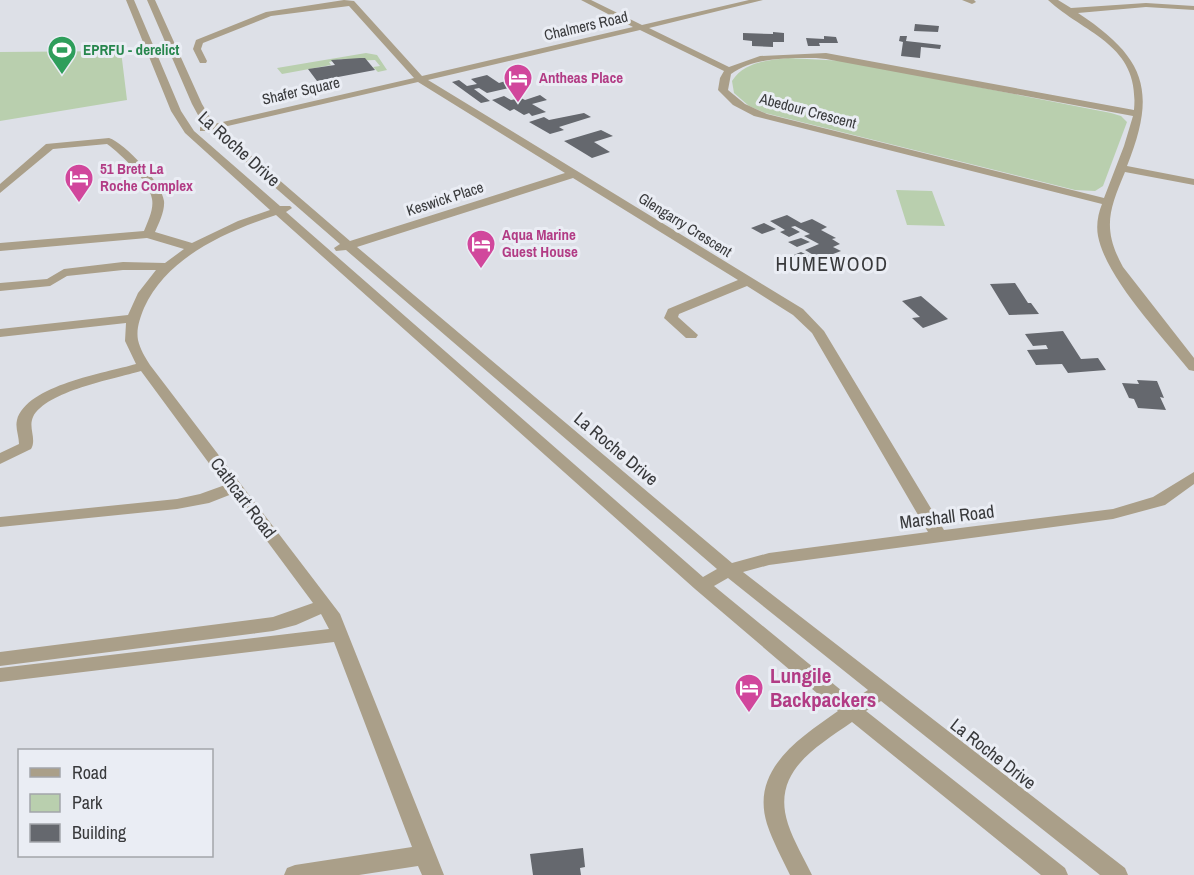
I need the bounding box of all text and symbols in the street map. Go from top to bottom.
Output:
street label: Chalmers Road [542,6,630,45]
sports icon: EPRFU - derelict [46,34,78,76]
place label: EPRFU - derelict [83,39,179,60]
hotel icon: Antheas Place [502,62,534,104]
place label: Antheas Place [539,67,623,88]
street label: Shafer Square [260,71,342,110]
street label: Abedour Crescent [757,87,859,134]
street label: La Roche Drive [193,105,286,192]
place label: 51 Brett La Roche Complex [100,158,193,196]
hotel icon: 51 Brett La Roche Complex [63,162,95,204]
street label: Keswick Place [404,176,486,221]
street label: Glengarry Crescent [634,187,737,262]
place label: Aqua Marine Guest House [502,224,578,262]
hotel icon: Aqua Marine Guest House [465,228,497,270]
district label: HUMEWOOD [775,250,889,277]
street label: La Roche Drive [569,406,664,491]
street label: Cathcart Road [205,452,282,543]
street label: Marshall Road [898,498,996,535]
place label: Lungile Backpackers [770,661,876,714]
hotel icon: Lungile Backpackers [733,672,765,714]
street label: La Roche Drive [945,712,1041,795]
legend [18,749,213,857]
text: Road [72,760,107,785]
text: Park [72,790,103,815]
text: Building [72,820,127,845]

